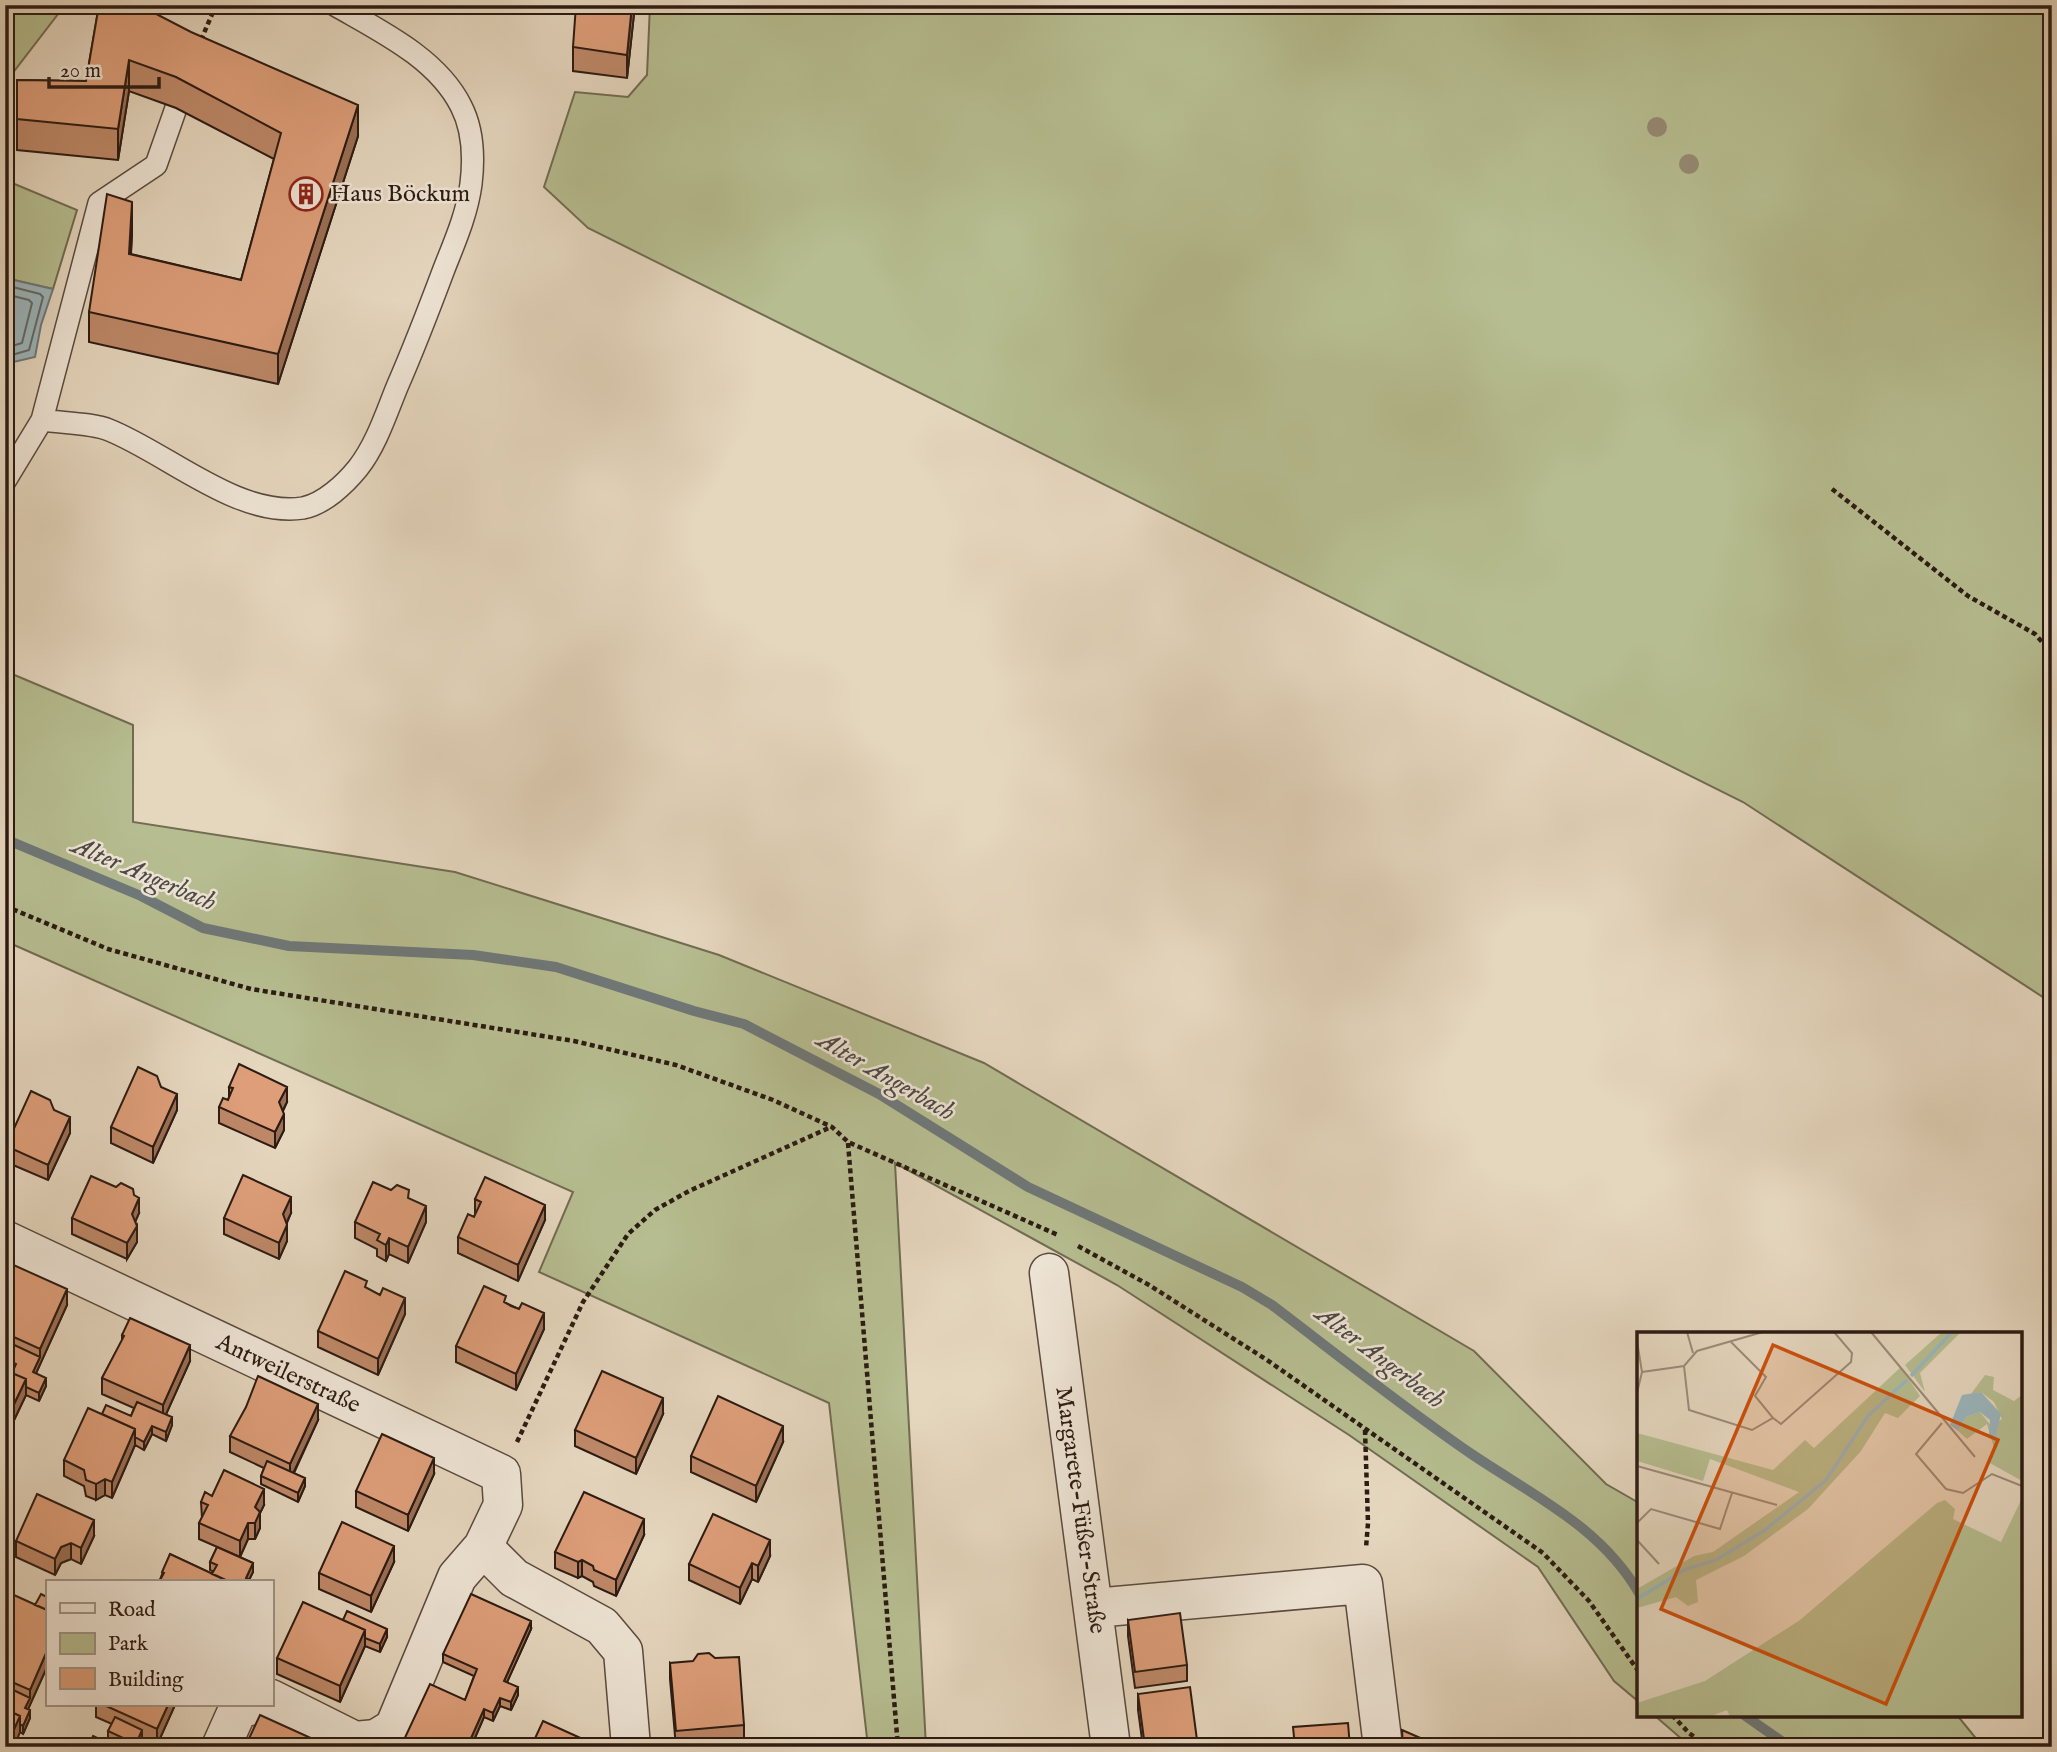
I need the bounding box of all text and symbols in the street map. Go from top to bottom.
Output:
scale bar [49,46,159,90]
text: 20 m [60,58,101,85]
building icon: Haus Böckum [287,175,325,213]
place label: Haus Böckum [330,179,470,210]
water label: Alter Angerbach [64,828,221,920]
water label: Alter Angerbach [808,1022,961,1130]
water label: Alter Angerbach [1306,1296,1451,1417]
street label: Antweilerstraße [210,1327,365,1421]
inset map [1637,1332,2022,1717]
street label: Margarete-Füßer-Straße [1047,1384,1113,1636]
legend [46,1580,273,1706]
text: Road [108,1597,156,1624]
text: Park [108,1631,149,1658]
text: Building [108,1667,184,1694]

